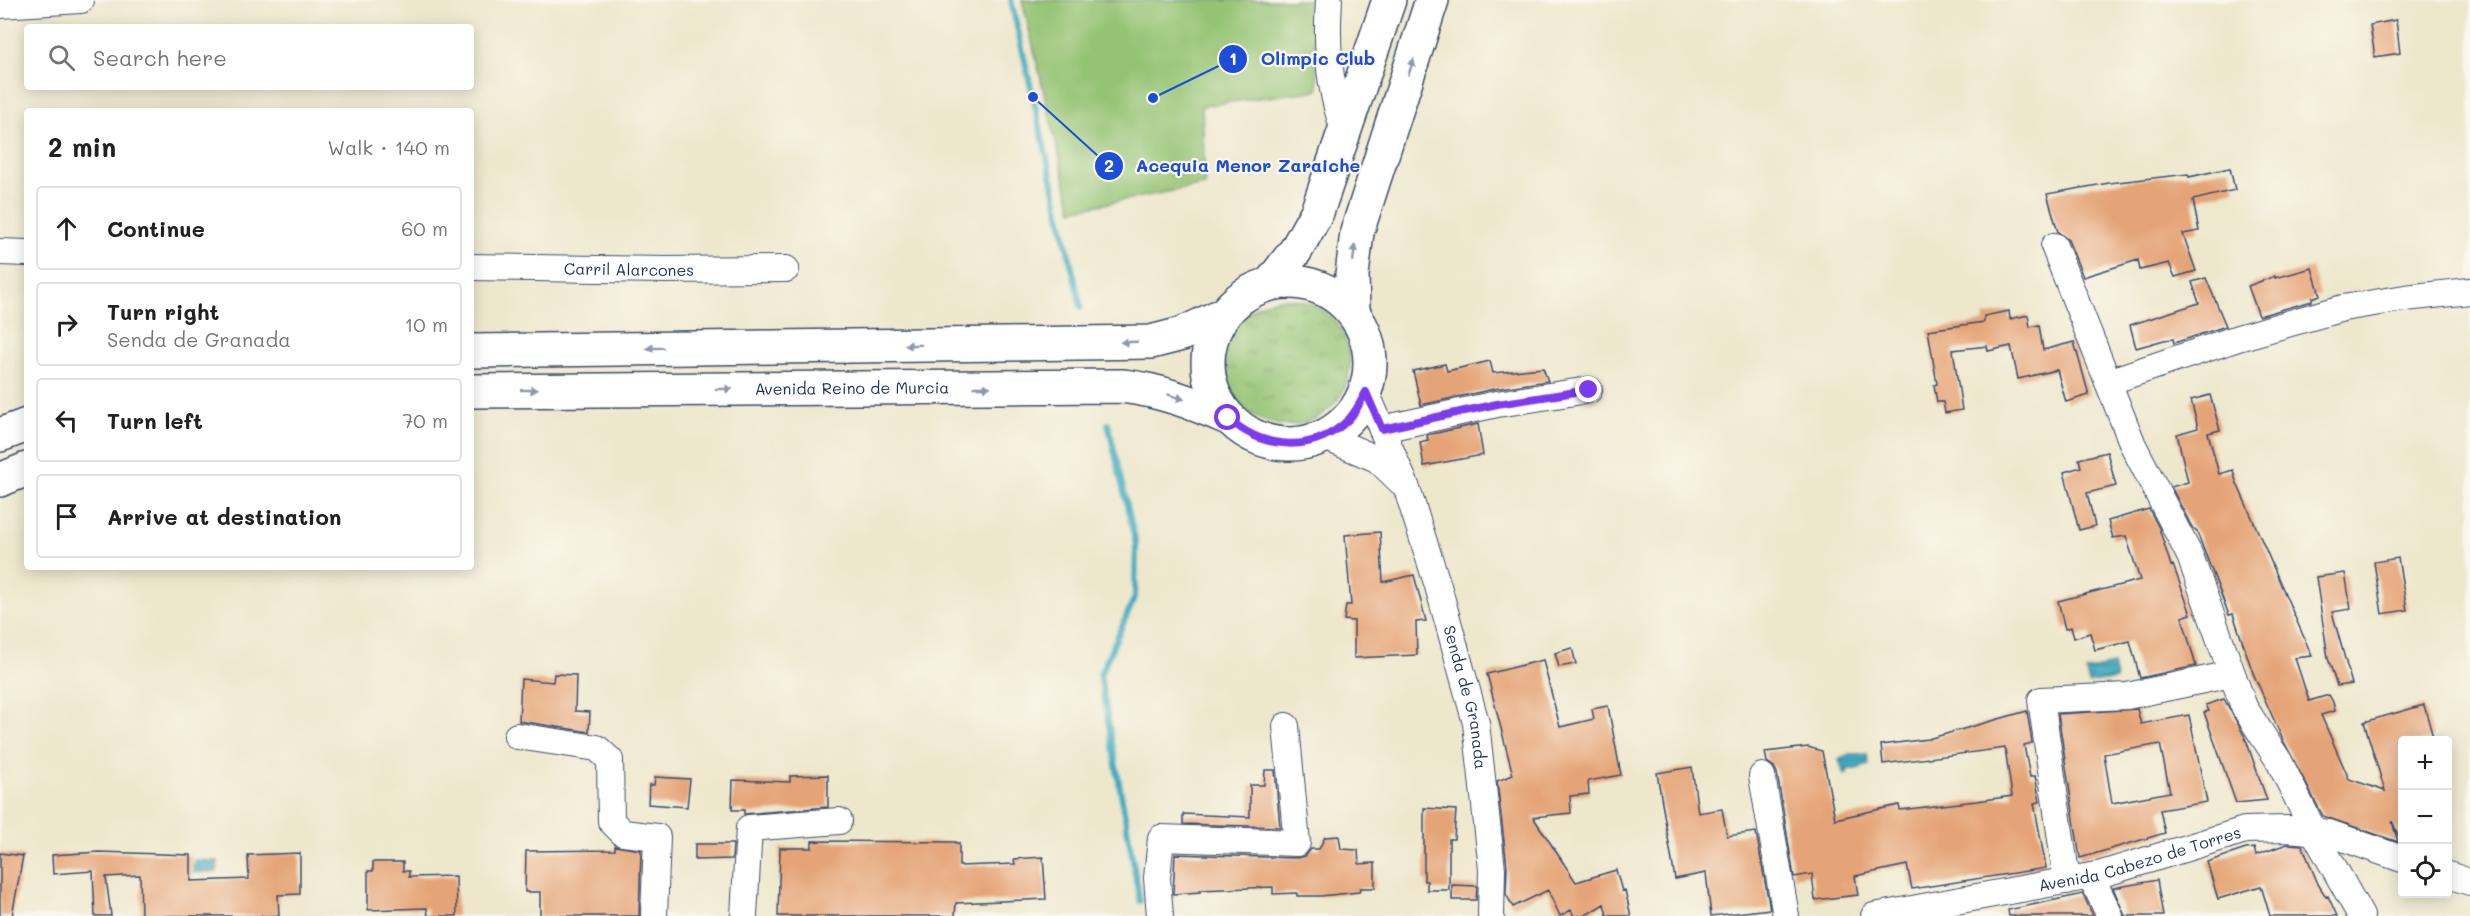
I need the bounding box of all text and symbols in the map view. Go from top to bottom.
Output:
search box [24,24,474,90]
icon: search [45,41,78,74]
callout: Olimpic Club [1218,41,1387,77]
text: Search here [93,43,227,72]
text: 1 [1229,46,1237,70]
text: Olimpic Club [1261,46,1375,70]
one-way arrow [1406,58,1416,76]
text: 2 min [48,130,116,164]
text: Walk · 140 m [327,134,450,160]
callout: Acequia Menor Zaraiche [1094,148,1372,184]
text: 2 [1104,153,1114,177]
text: Acequia Menor Zaraiche [1136,153,1360,177]
icon: ahead [50,212,83,245]
text: Continue [107,214,205,243]
text: 60 m [401,215,448,241]
one-way arrow [1350,243,1359,262]
street label: Carril Alarcones [564,257,694,280]
text: Turn right [107,297,219,326]
icon: right [50,308,83,341]
text: 10 m [404,311,448,337]
text: Senda de Granada [107,326,291,352]
one-way arrow [1120,338,1139,347]
one-way arrow [904,341,923,350]
one-way arrow [646,344,665,353]
street label: Avenida Reino de Murcia [755,376,949,399]
route end [1575,376,1601,402]
one-way arrow [973,382,992,392]
one-way arrow [715,384,734,394]
one-way arrow [520,385,539,395]
one-way arrow [1167,393,1185,402]
icon: left [50,404,83,437]
route start [1214,404,1240,430]
text: Turn left [107,406,203,435]
text: 70 m [402,407,448,433]
icon: arrive [50,500,83,533]
text: Arrive at destination [107,502,342,531]
street label: Senda de Granada [1439,623,1492,770]
map controls [2398,736,2452,898]
button: + [2398,736,2452,790]
button: − [2398,790,2452,844]
street label: Avenida Cabezo de Torres [2037,821,2243,896]
button: locate [2398,844,2452,898]

